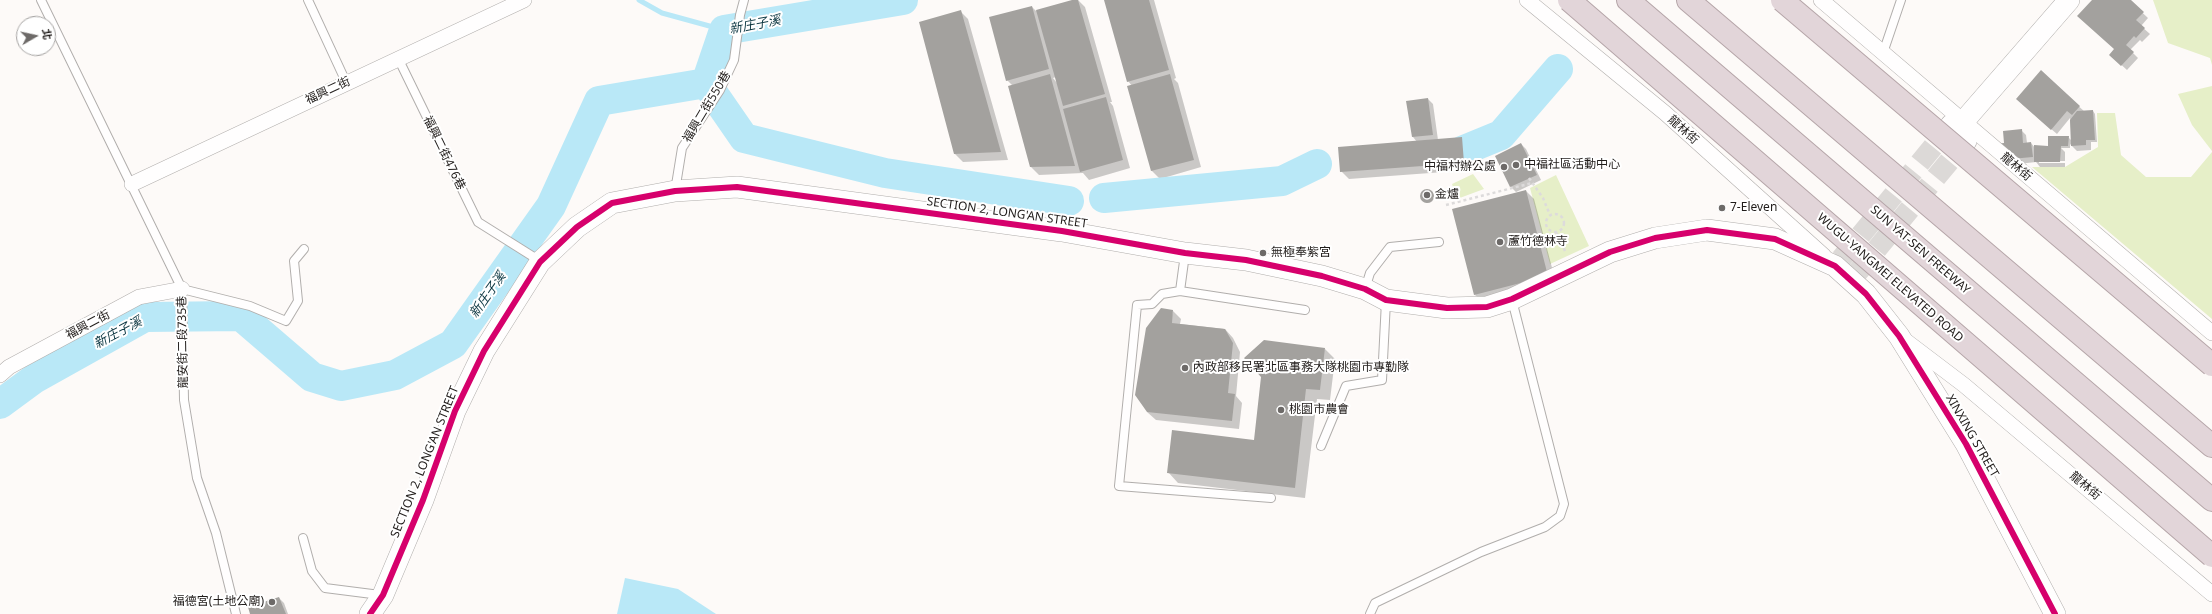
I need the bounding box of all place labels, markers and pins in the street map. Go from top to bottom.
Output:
place label: 中福社區活動中心 [1524,158,1620,172]
place label: 中福村辦公處 [1424,160,1496,174]
marker: 中福社區活動中心 [1511,160,1521,170]
marker: 中福村辦公處 [1499,162,1509,172]
place label: 金爐 [1435,188,1459,202]
marker: 金爐 [1422,190,1432,200]
place label: 7-Eleven [1730,201,1777,215]
marker: 7-Eleven [1717,203,1727,213]
place label: 蘆竹德林寺 [1508,235,1568,249]
marker: 蘆竹德林寺 [1495,237,1505,247]
place label: 無極奉紫宮 [1271,246,1331,260]
marker: 無極奉紫宮 [1258,248,1268,258]
place label: 內政部移民署北區事務大隊桃園市專勤隊 [1193,361,1409,375]
marker: 內政部移民署北區事務大隊桃園市專勤隊 [1180,363,1190,373]
place label: 桃園市農會 [1289,403,1349,417]
marker: 桃園市農會 [1276,405,1286,415]
place label: 福德宮(土地公廟) [173,595,264,609]
marker: 福德宮(土地公廟) [267,597,277,607]

